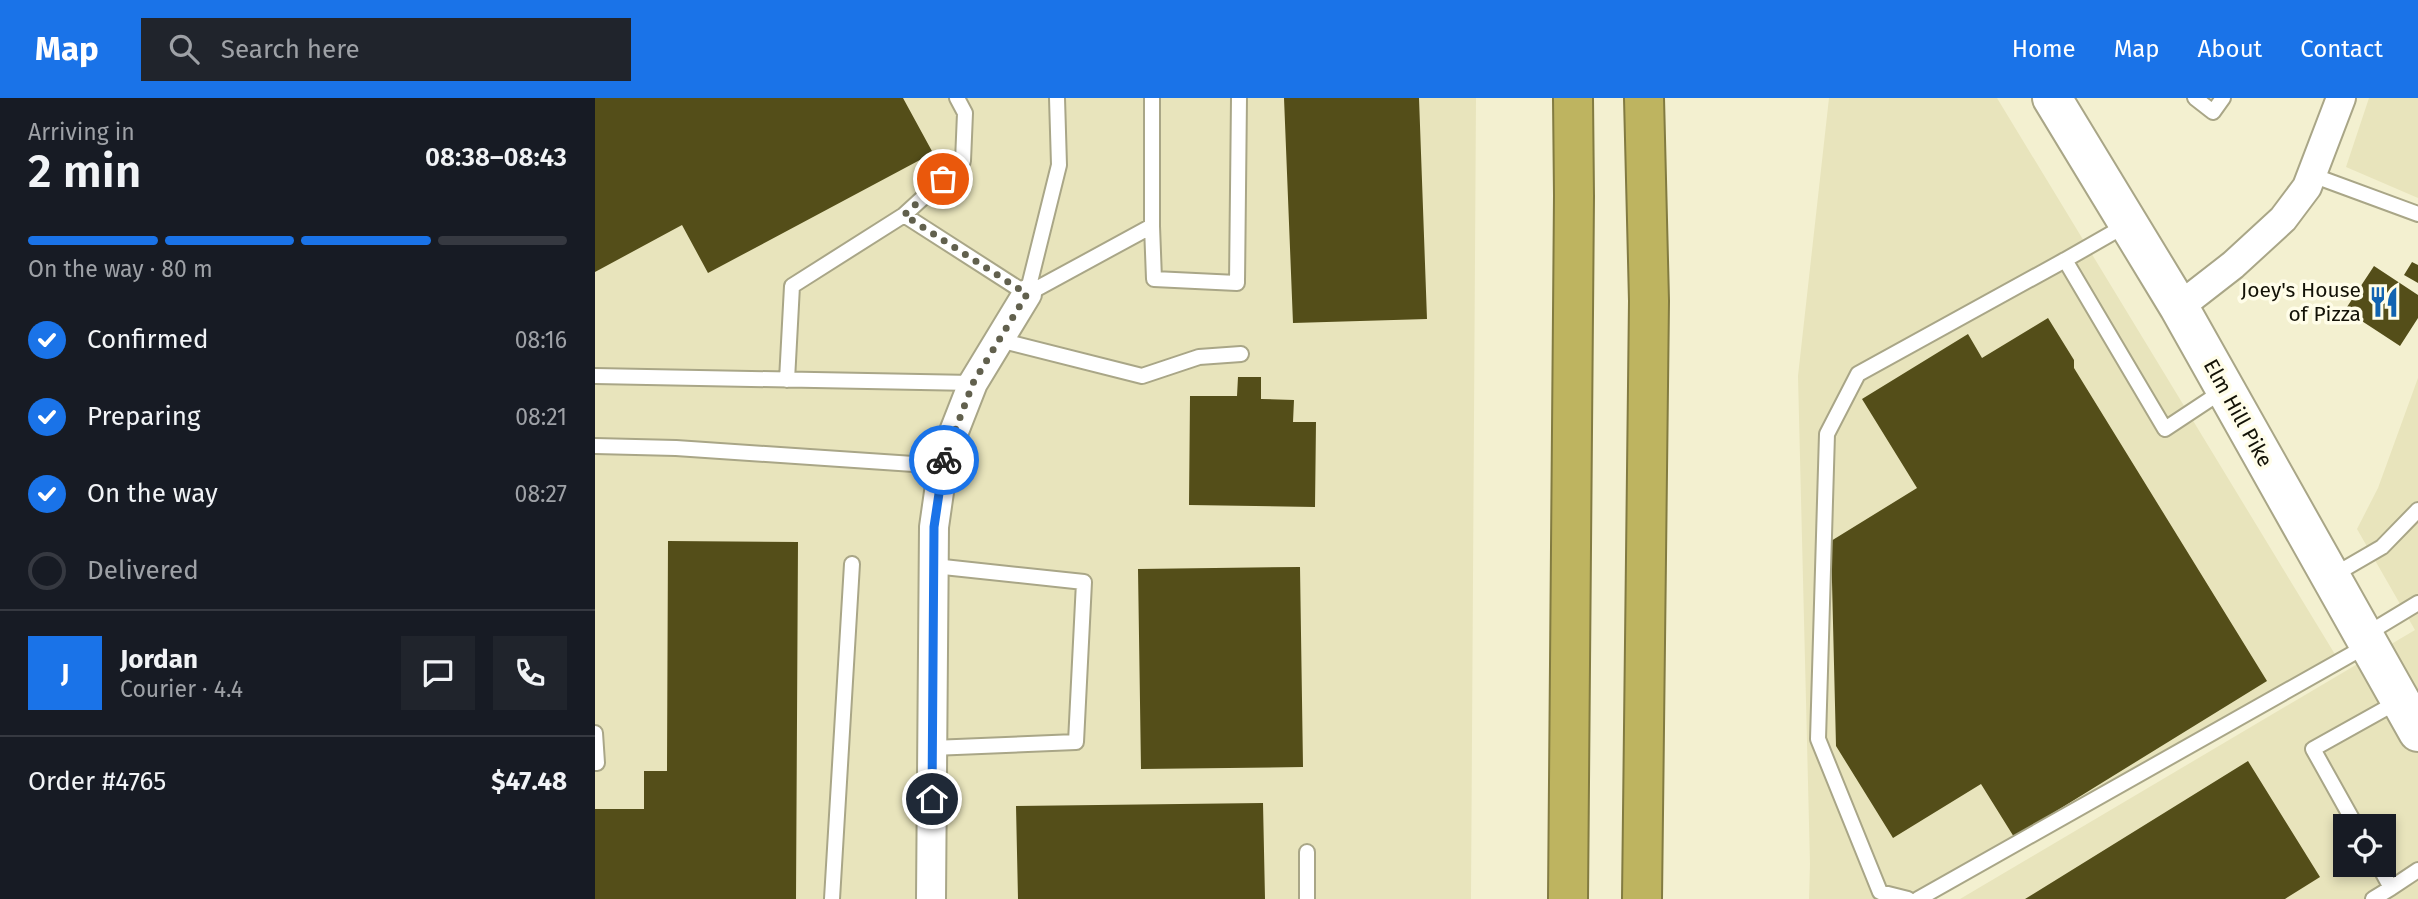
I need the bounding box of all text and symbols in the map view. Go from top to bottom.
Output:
search box [141,18,631,81]
text: Map [35,29,99,69]
icon: search [165,30,203,68]
text: Search here [221,34,360,65]
text: Home [2012,35,2076,63]
text: Map [2114,35,2160,63]
text: About [2198,35,2262,63]
text: Contact [2300,35,2383,63]
text: Arriving in [28,118,135,146]
text: 08:38–08:43 [425,142,567,173]
text: 2 min [28,144,141,199]
pin [913,149,973,209]
icon: bag [924,160,962,198]
text: On the way · 80 m [28,255,213,283]
place label: Joey's House of Pizza [2241,277,2361,327]
restaurant icon: Joey's House of Pizza [2367,285,2401,319]
icon: check [28,321,66,359]
text: Confirmed [87,324,208,355]
text: 08:16 [515,326,567,354]
street label: Elm Hill Pike [2198,355,2278,471]
icon: check [28,398,66,436]
text: Preparing [87,401,200,432]
text: 08:21 [515,403,567,431]
courier [909,425,979,495]
icon: bike [925,441,963,479]
icon: check [28,475,66,513]
text: On the way [87,478,218,509]
text: 08:27 [515,480,567,508]
text: Delivered [87,555,199,586]
button: chat [401,636,475,710]
button: phone [493,636,567,710]
text: Jordan [120,644,198,675]
text: J [61,658,69,689]
text: Courier · 4.4 [120,675,243,703]
text: Order #4765 [28,766,166,797]
text: $47.48 [491,766,567,797]
pin [902,769,962,829]
icon: home [913,780,951,818]
map controls [2333,814,2396,877]
button: locate [2333,814,2396,877]

